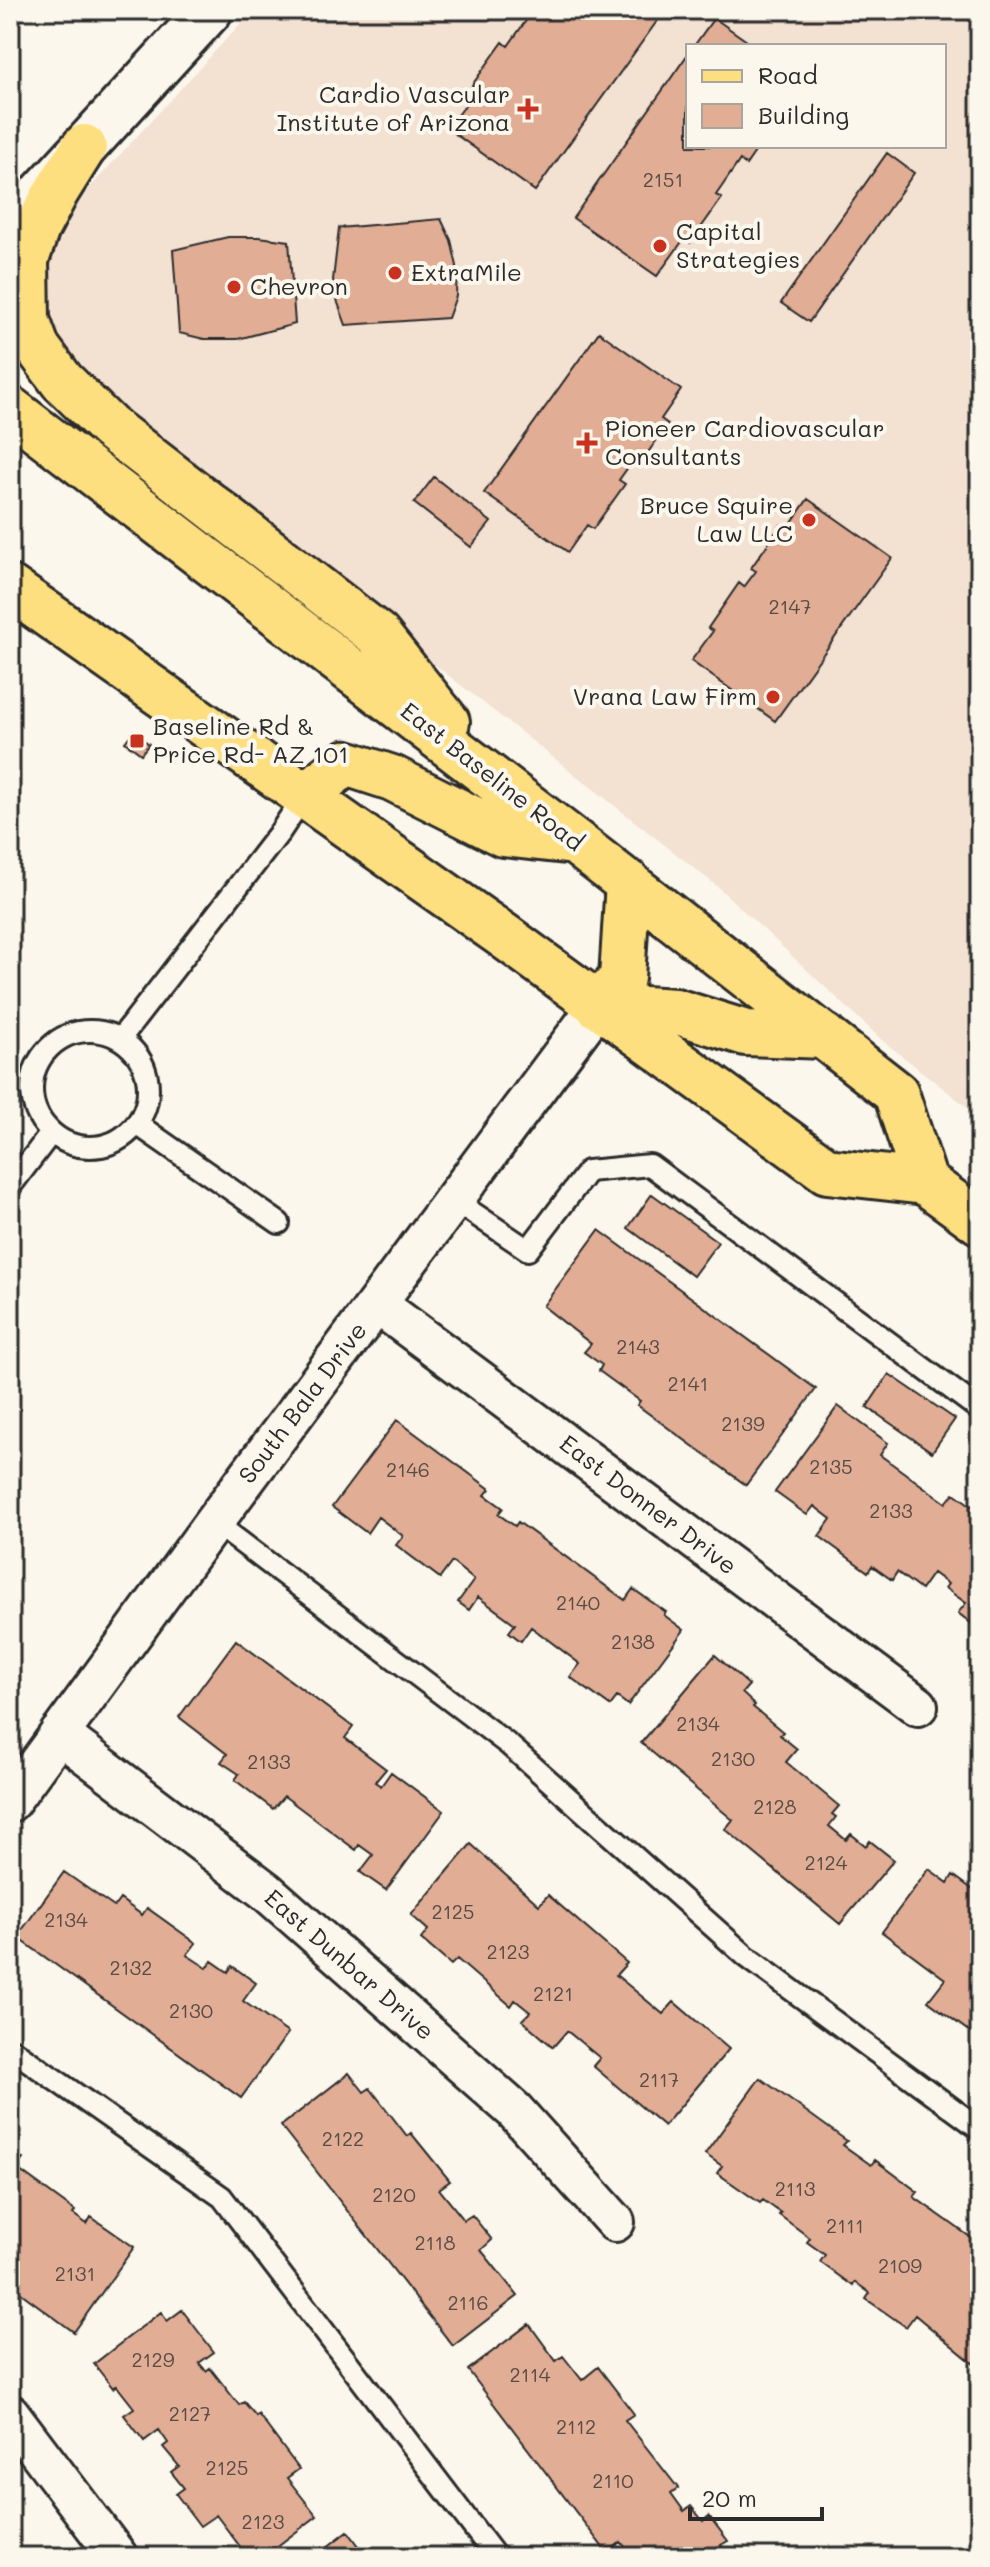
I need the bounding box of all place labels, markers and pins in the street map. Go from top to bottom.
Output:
place label: Cardio Vascular Institute of Arizona [277,78,510,137]
marker: Cardio Vascular Institute of Arizona [517,98,539,120]
place label: Capital Strategies [676,215,800,274]
marker: Capital Strategies [651,237,669,255]
place label: ExtraMile [411,256,522,287]
marker: ExtraMile [386,264,404,282]
place label: Chevron [250,270,348,301]
marker: Chevron [225,278,243,296]
place label: Pioneer Cardiovascular Consultants [605,412,884,471]
marker: Pioneer Cardiovascular Consultants [576,432,598,454]
place label: Bruce Squire Law LLC [640,489,793,548]
marker: Bruce Squire Law LLC [800,511,818,529]
place label: Vrana Law Firm [573,680,757,711]
marker: Vrana Law Firm [764,688,782,706]
place label: Baseline Rd & Price Rd- AZ 101 [153,710,349,769]
marker: Baseline Rd & Price Rd- AZ 101 [128,732,146,750]

